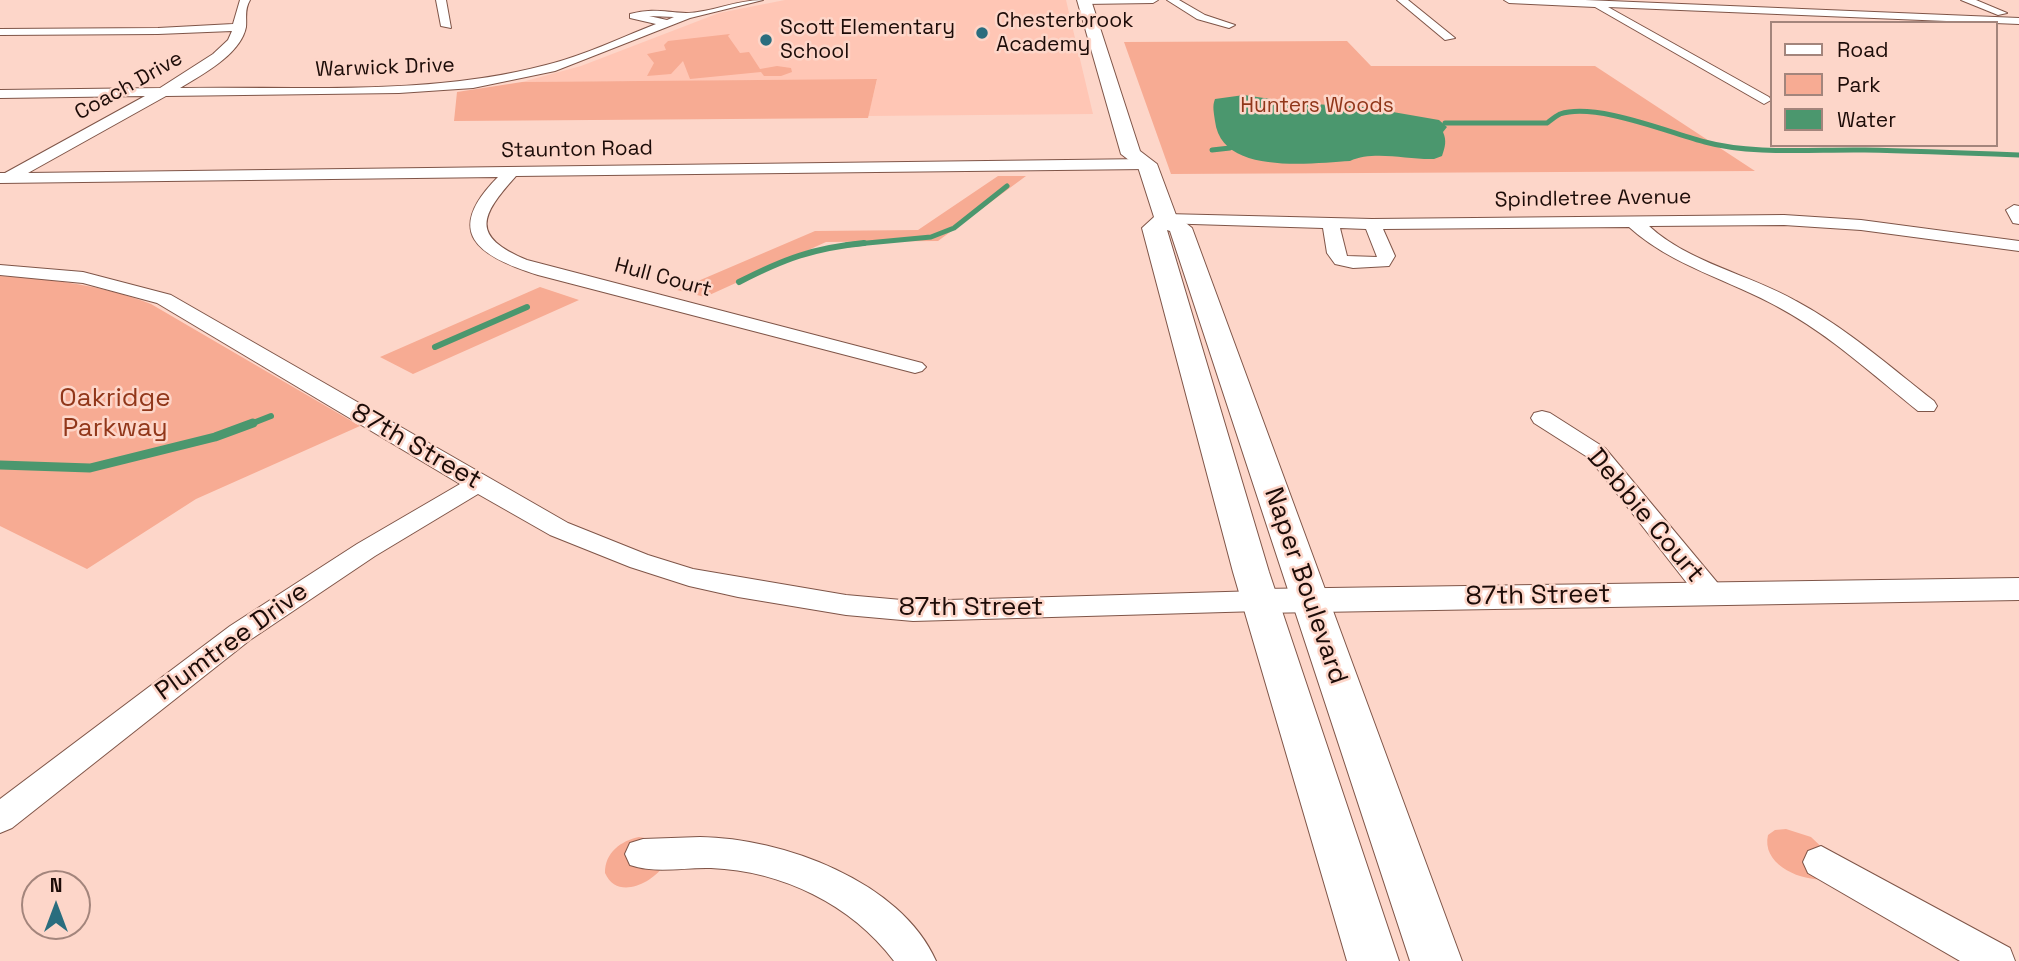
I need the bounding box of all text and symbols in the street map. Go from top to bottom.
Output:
place label: Chesterbrook Academy [996,8,1134,58]
place label: Scott Elementary School [780,15,955,65]
legend [1770,21,1998,147]
marker: Chesterbrook Academy [974,25,990,41]
marker: Scott Elementary School [758,32,774,48]
text: Road [1837,36,1889,63]
street label: Coach Drive [71,46,187,126]
street label: Warwick Drive [315,53,455,83]
text: Park [1837,71,1881,98]
park label: Hunters Woods [1240,93,1394,119]
text: Water [1837,106,1896,133]
street label: Staunton Road [501,136,653,164]
street label: Spindletree Avenue [1494,185,1692,213]
street label: Hull Court [612,253,714,303]
park label: Oakridge Parkway [59,383,171,444]
street label: 87th Street [346,397,486,497]
street label: Debbie Court [1580,443,1710,589]
street label: Naper Boulevard [1257,484,1353,688]
street label: Plumtree Drive [150,576,314,708]
street label: 87th Street [1465,579,1611,613]
street label: 87th Street [899,592,1043,624]
north arrow [21,870,91,940]
text: N [50,873,62,898]

